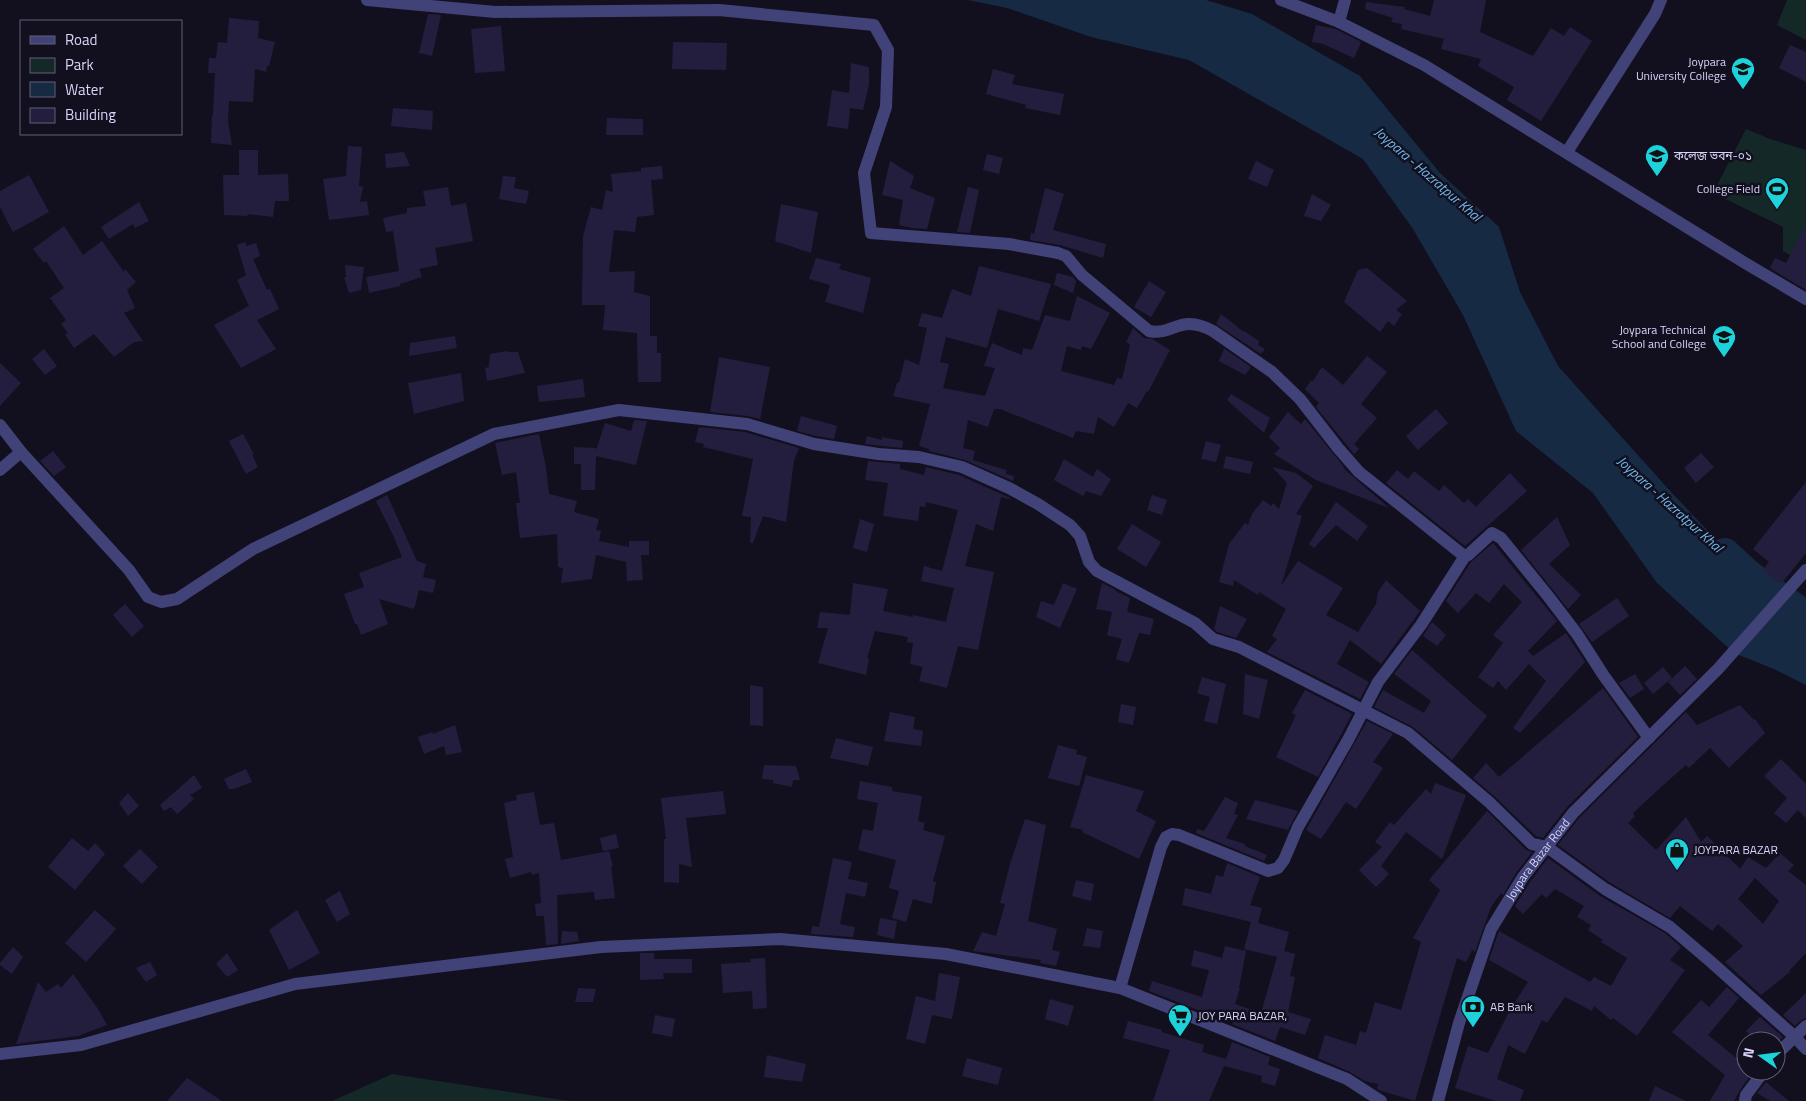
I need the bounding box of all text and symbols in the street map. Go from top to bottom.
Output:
legend [20,20,182,135]
text: Road [65,28,97,51]
place label: Joypara University College [1636,52,1726,85]
text: Park [65,53,94,76]
school or university icon: Joypara University College [1730,56,1756,90]
text: Water [65,78,104,101]
text: Building [65,103,116,126]
water label: Joypara - Hazratpur Khal [1370,121,1488,227]
school or university icon: কলেজ ভবন-০১ [1644,143,1670,177]
place label: কলেজ ভবন-০১ [1673,146,1752,165]
sports icon: College Field [1764,176,1790,210]
place label: College Field [1697,179,1760,198]
place label: Joypara Technical School and College [1612,320,1706,353]
school or university icon: Joypara Technical School and College [1711,324,1737,358]
water label: Joypara - Hazratpur Khal [1613,450,1729,558]
street label: Joypara Bazar Road [1501,814,1574,904]
shop icon: JOYPARA BAZAR [1664,837,1690,871]
place label: JOYPARA BAZAR [1694,840,1778,859]
bank icon: AB Bank [1460,994,1486,1028]
place label: AB Bank [1490,997,1533,1016]
supermarket icon: JOY PARA BAZAR, [1167,1003,1193,1037]
place label: JOY PARA BAZAR, [1198,1006,1287,1025]
north arrow [1736,1031,1786,1081]
text: N [1737,1045,1759,1060]

